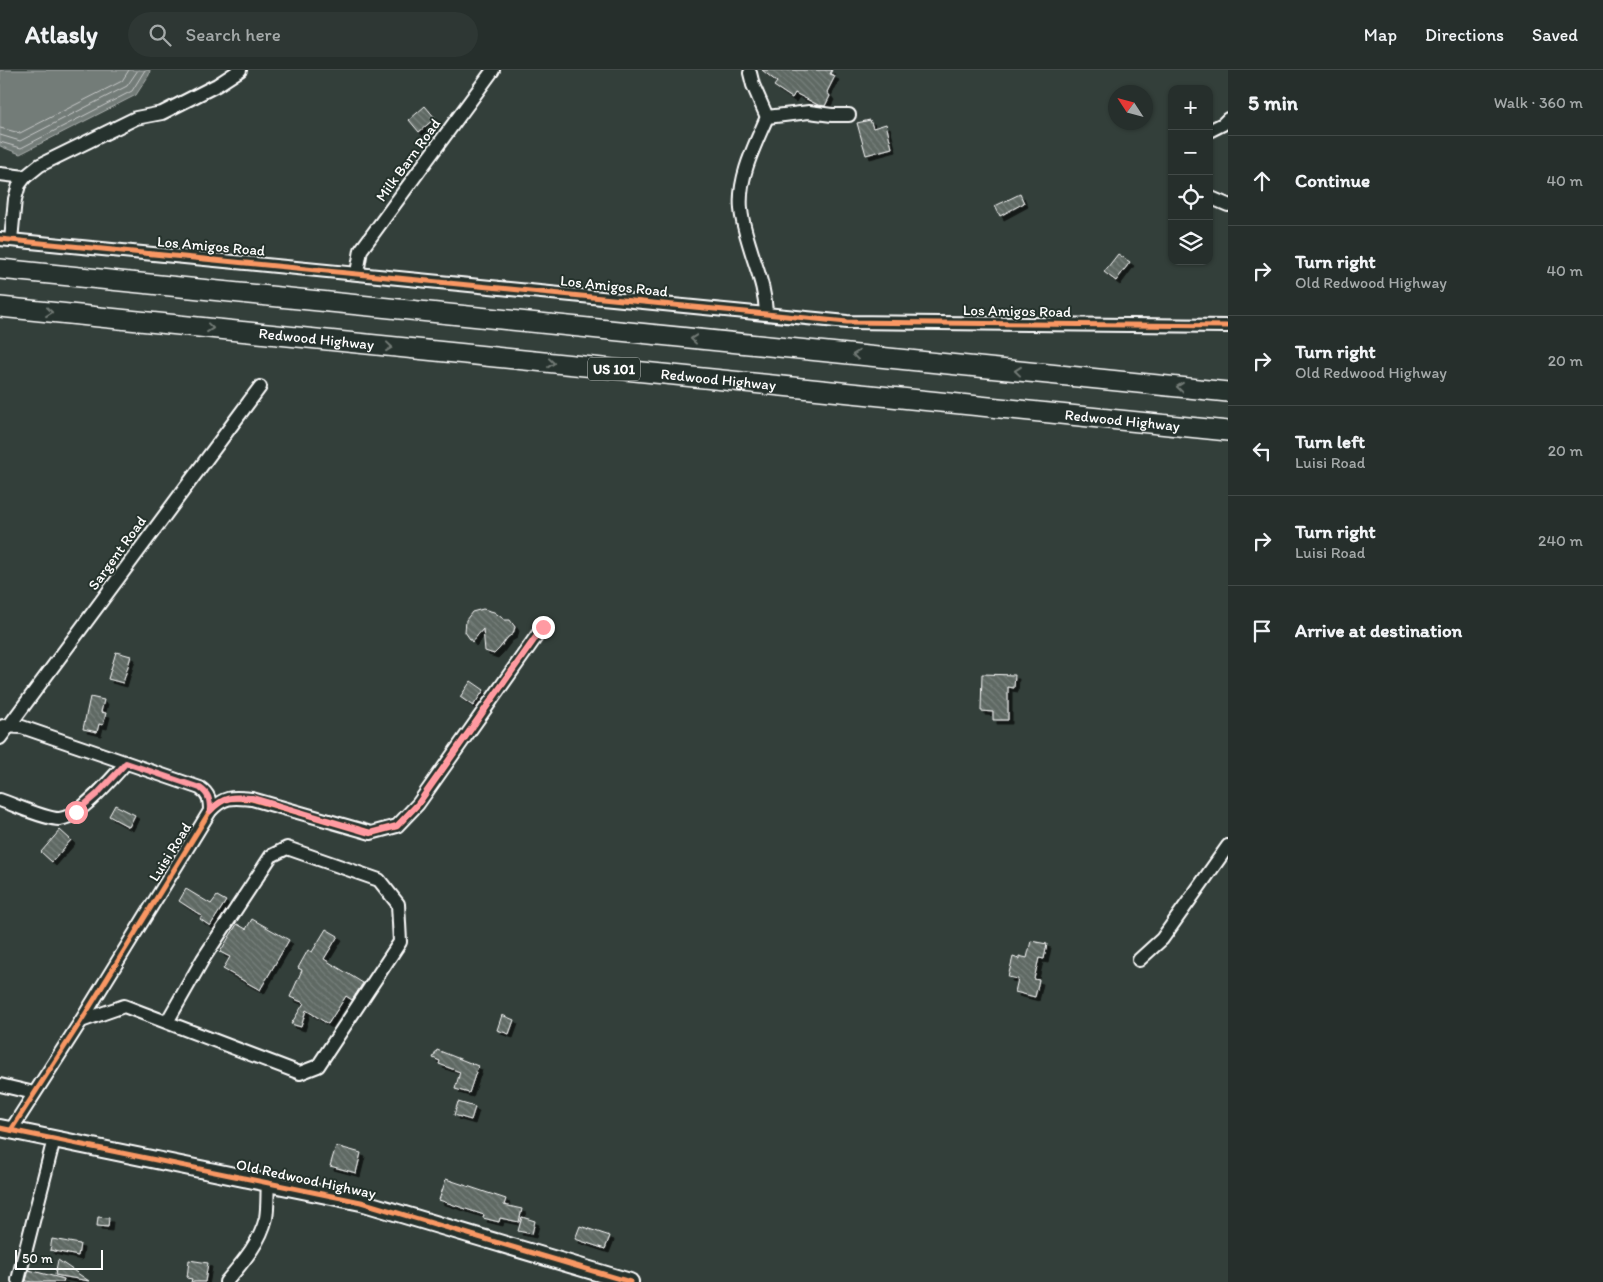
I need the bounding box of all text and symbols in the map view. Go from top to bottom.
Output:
search box [128,12,478,57]
text: Atlasly [25,20,98,49]
icon: search [146,21,174,49]
text: Search here [186,23,281,46]
text: Map [1364,24,1397,46]
text: Directions [1425,24,1504,46]
text: Saved [1532,24,1578,46]
north arrow [1108,85,1153,130]
map controls [1168,85,1213,265]
button: + [1168,85,1213,130]
text: 5 min [1248,90,1298,115]
text: Walk · 360 m [1494,93,1583,112]
street label: Milk Barn Road [372,115,444,205]
button: − [1168,130,1213,175]
icon: ahead [1248,167,1276,195]
text: Continue [1295,169,1370,192]
text: 40 m [1546,171,1583,190]
button: locate [1168,175,1213,220]
button: layers [1168,220,1213,265]
street label: Los Amigos Road [156,232,266,260]
text: Turn right [1295,250,1376,273]
icon: right [1248,257,1276,285]
text: 40 m [1546,261,1583,280]
street label: Los Amigos Road [559,271,669,301]
text: Old Redwood Highway [1295,273,1447,292]
street label: Los Amigos Road [963,301,1071,321]
one-way arrow [45,306,53,317]
one-way arrow [206,323,214,334]
street label: Redwood Highway [258,324,375,354]
one-way arrow [690,334,698,345]
text: Turn right [1295,340,1376,363]
one-way arrow [386,341,394,352]
icon: right [1248,347,1276,375]
one-way arrow [852,350,860,361]
text: 20 m [1548,351,1583,370]
one-way arrow [547,357,555,368]
road number: US 101 [588,358,640,380]
text: Old Redwood Highway [1295,363,1447,382]
street label: Redwood Highway [660,365,777,394]
one-way arrow [1014,366,1022,377]
one-way arrow [1175,382,1183,393]
street label: Redwood Highway [1064,406,1181,435]
text: Turn left [1295,430,1365,453]
icon: left [1248,437,1276,465]
text: 20 m [1548,441,1583,460]
text: Luisi Road [1295,453,1365,472]
street label: Sargent Road [84,513,150,593]
text: Turn right [1295,520,1376,543]
icon: right [1248,527,1276,555]
text: 240 m [1538,531,1583,550]
text: Luisi Road [1295,543,1365,562]
route end [532,616,555,639]
icon: arrive [1248,617,1276,645]
text: Arrive at destination [1295,619,1462,642]
route start [65,801,88,824]
street label: Luisi Road [145,819,195,885]
street label: Old Redwood Highway [235,1155,377,1203]
scale bar [15,1247,102,1270]
text: 50 m [22,1250,53,1267]

